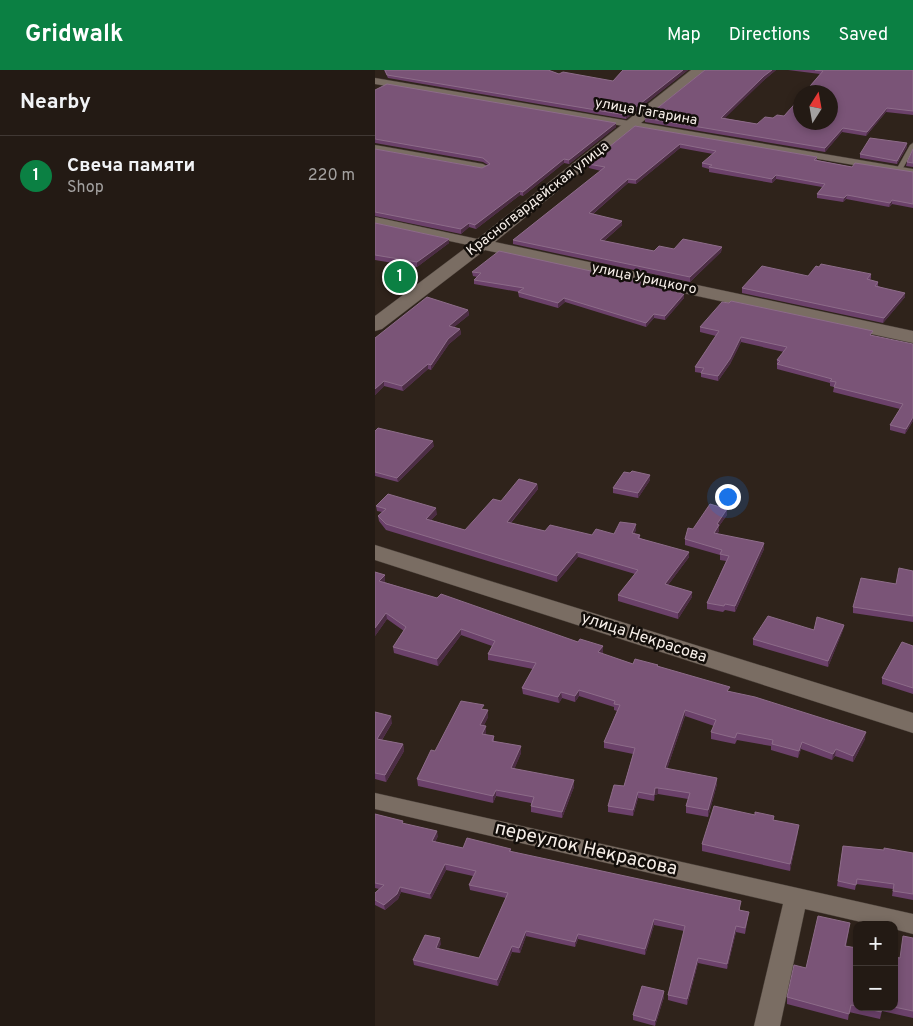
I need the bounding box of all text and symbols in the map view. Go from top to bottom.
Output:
text: Gridwalk [25,20,123,50]
text: Map [667,24,701,47]
text: Directions [729,24,811,47]
text: Saved [839,24,888,47]
north arrow [793,85,838,130]
text: Nearby [20,89,91,116]
street label: улица Гагарина [593,95,699,129]
street label: Красногвардейская улица [463,138,613,260]
text: Свеча памяти [67,154,195,178]
text: 1 [33,166,39,186]
text: 220 m [308,166,355,186]
text: Shop [67,178,104,198]
pin: 1 [384,258,416,296]
street label: улица Урицкого [590,260,698,298]
your location [715,484,741,510]
street label: улица Некрасова [579,608,709,668]
street label: переулок Некрасова [492,816,680,882]
map controls [853,921,898,1011]
button: + [853,921,898,966]
button: − [853,966,898,1011]

